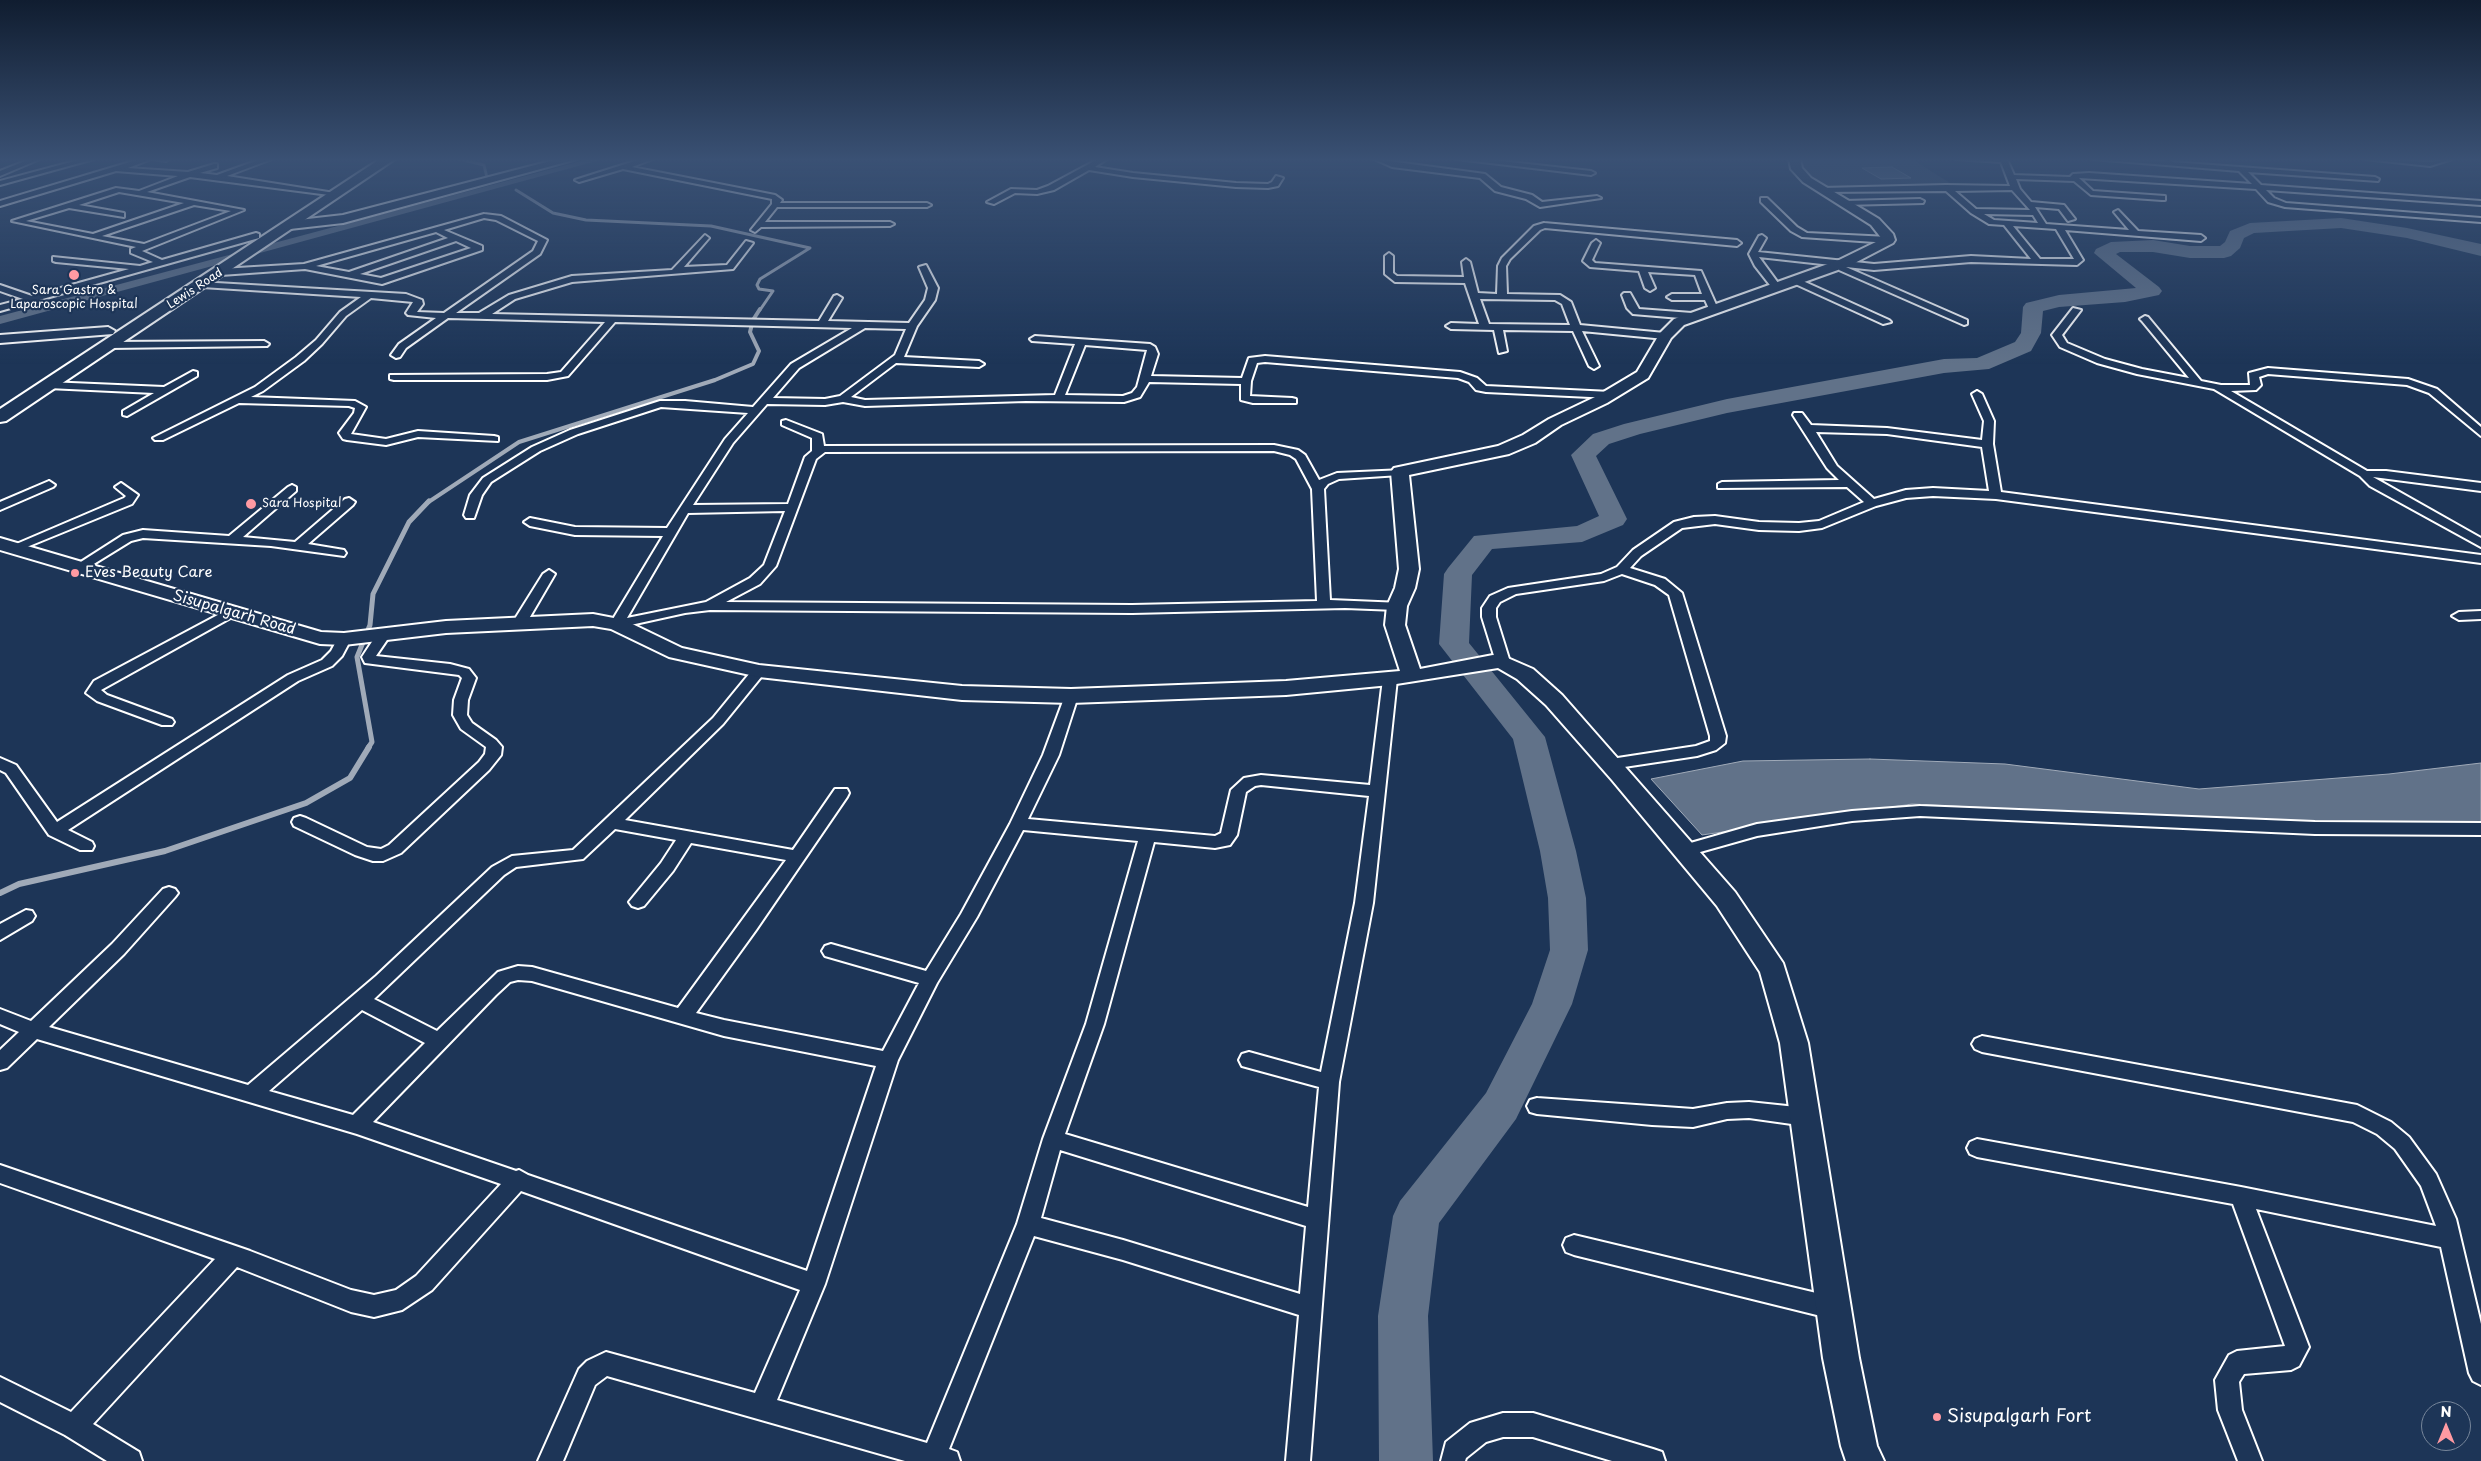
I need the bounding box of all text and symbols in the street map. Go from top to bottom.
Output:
street label: Lewis Road [164,266,226,312]
marker: Sara Gastro & Laparoscopic Hospital [67,268,81,282]
place label: Sara Gastro & Laparoscopic Hospital [10,284,138,312]
marker: Sara Hospital [244,497,258,511]
place label: Sara Hospital [262,497,341,511]
place label: Eves Beauty Care [85,564,212,582]
marker: Eves Beauty Care [69,567,81,579]
street label: Sisupalgarh Road [171,587,297,639]
north arrow [2421,1401,2471,1451]
text: N [2440,1401,2452,1422]
place label: Sisupalgarh Fort [1947,1406,2091,1428]
marker: Sisupalgarh Fort [1931,1411,1943,1423]

